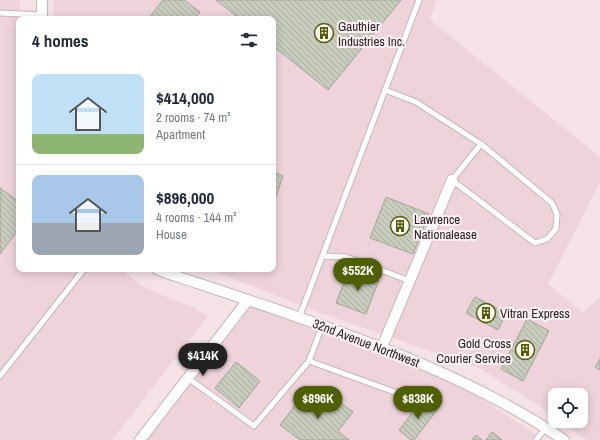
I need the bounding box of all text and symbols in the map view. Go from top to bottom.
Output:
place label: Gauthier Industries Inc. [338,18,405,50]
building icon: Gauthier Industries Inc. [313,22,335,44]
text: 4 homes [32,29,89,52]
icon: filters [238,29,260,51]
text: $414,000 [156,86,214,109]
icon: home [64,90,112,138]
text: 2 rooms · 74 m² [156,109,231,126]
text: Apartment [156,126,205,143]
text: $896,000 [156,186,214,209]
icon: home [64,191,112,239]
text: 4 rooms · 144 m² [156,209,237,226]
place label: Lawrence Nationalease [414,211,477,243]
building icon: Lawrence Nationalease [389,215,411,237]
text: House [156,226,187,243]
pin: $552K [330,258,386,292]
text: $552K [342,262,374,279]
building icon: Vitran Express [475,302,497,324]
place label: Vitran Express [500,305,570,322]
street label: 32nd Avenue Northwest [310,315,422,371]
place label: Gold Cross Courier Service [436,335,511,367]
building icon: Gold Cross Courier Service [514,339,536,361]
pin: $414K [175,343,231,377]
text: $414K [187,347,219,364]
pin: $896K [290,386,346,420]
pin: $838K [390,386,446,420]
map controls [548,388,588,428]
button: locate [548,388,588,428]
text: $896K [302,390,334,407]
text: $838K [402,390,434,407]

